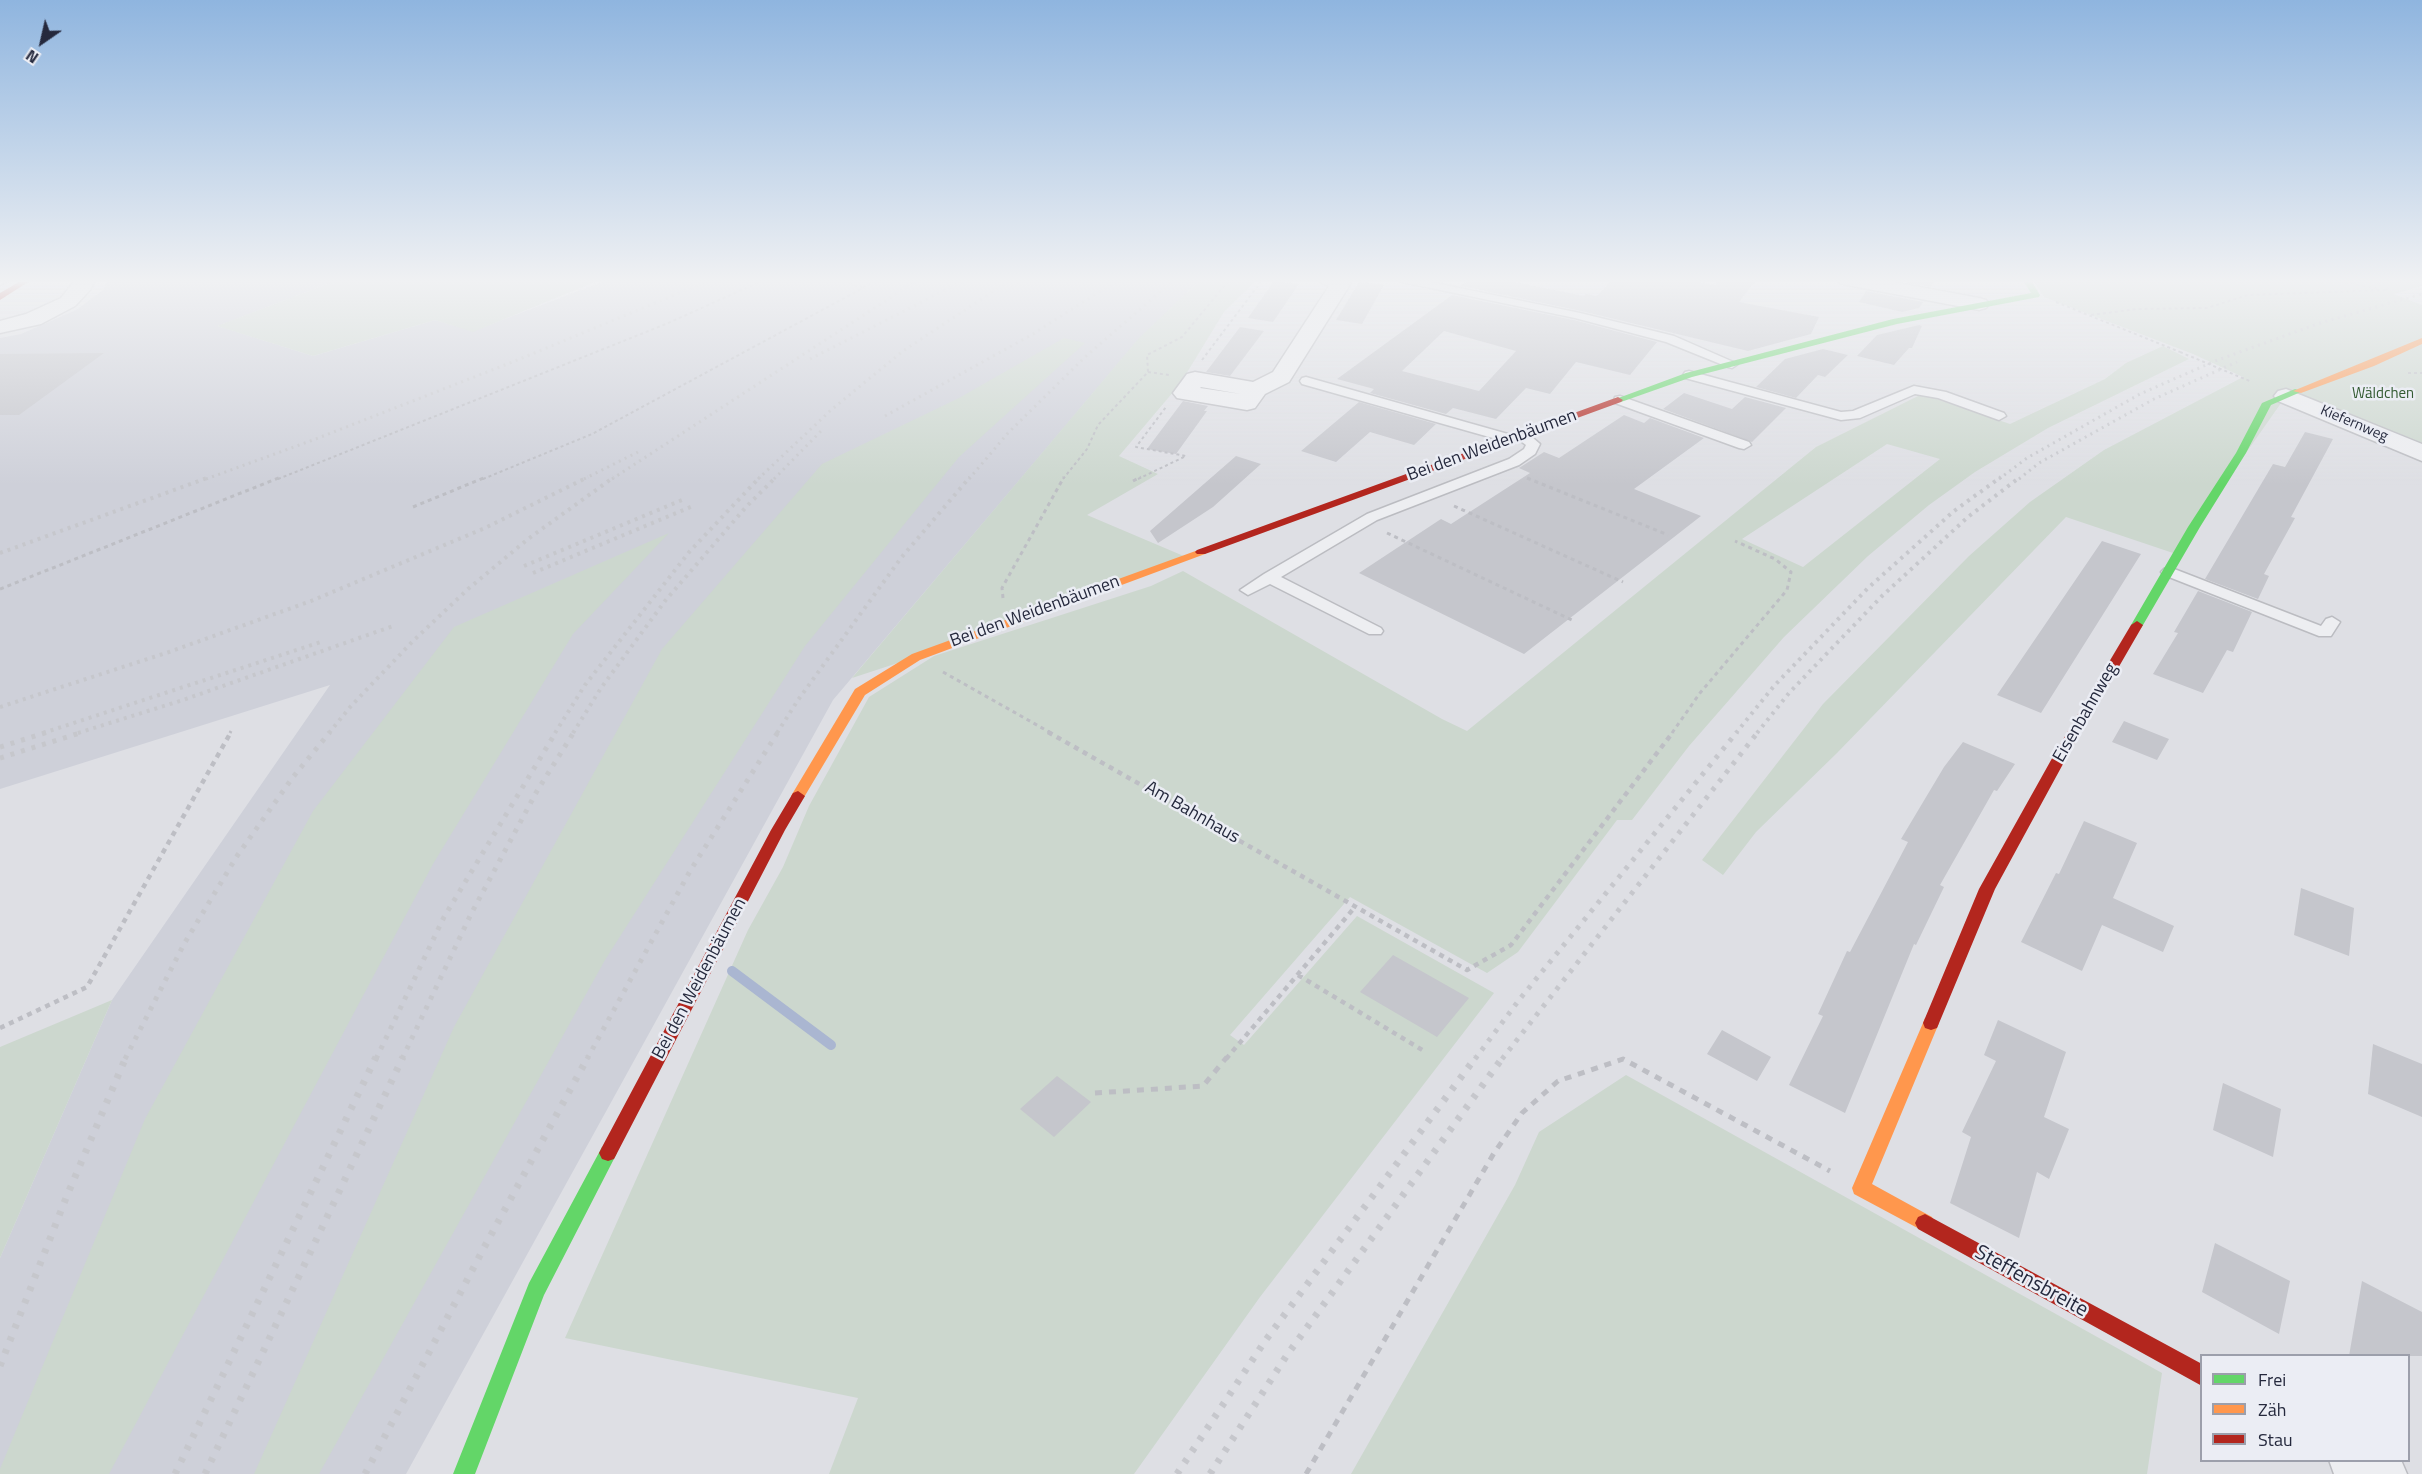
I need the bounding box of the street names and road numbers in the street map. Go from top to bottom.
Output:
street label: Kiefernweg [2318,402,2390,446]
street label: Bei den Weidenbäumen [1404,405,1580,487]
street label: Bei den Weidenbäumen [947,571,1123,653]
street label: Eisenbahnweg [2049,660,2123,766]
street label: Am Bahnhaus [1141,777,1243,849]
street label: Bei den Weidenbäumen [648,895,752,1063]
street label: Steffensbreite [1970,1240,2092,1324]

